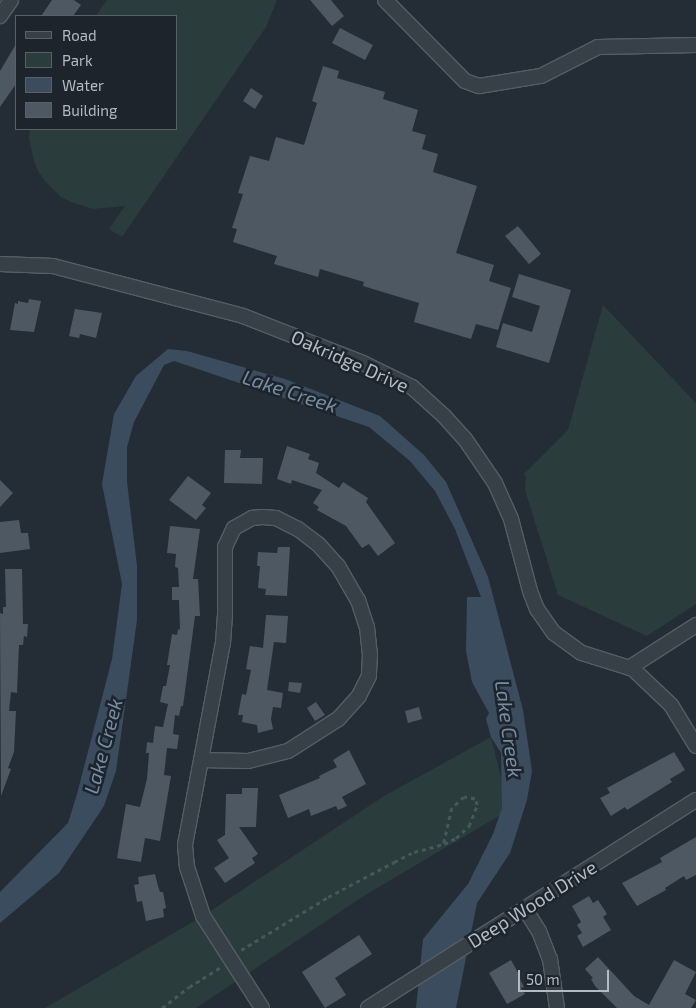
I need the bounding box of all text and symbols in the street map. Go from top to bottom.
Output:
legend [15,15,178,130]
text: Road [62,26,97,44]
text: Park [62,51,93,69]
text: Water [62,76,104,94]
text: Building [62,101,117,119]
street label: Oakridge Drive [288,325,412,397]
water label: Lake Creek [240,364,340,418]
water label: Lake Creek [490,679,528,779]
water label: Lake Creek [79,696,127,796]
street label: Deep Wood Drive [463,855,601,953]
scale bar [521,960,612,992]
text: 50 m [526,970,560,988]

